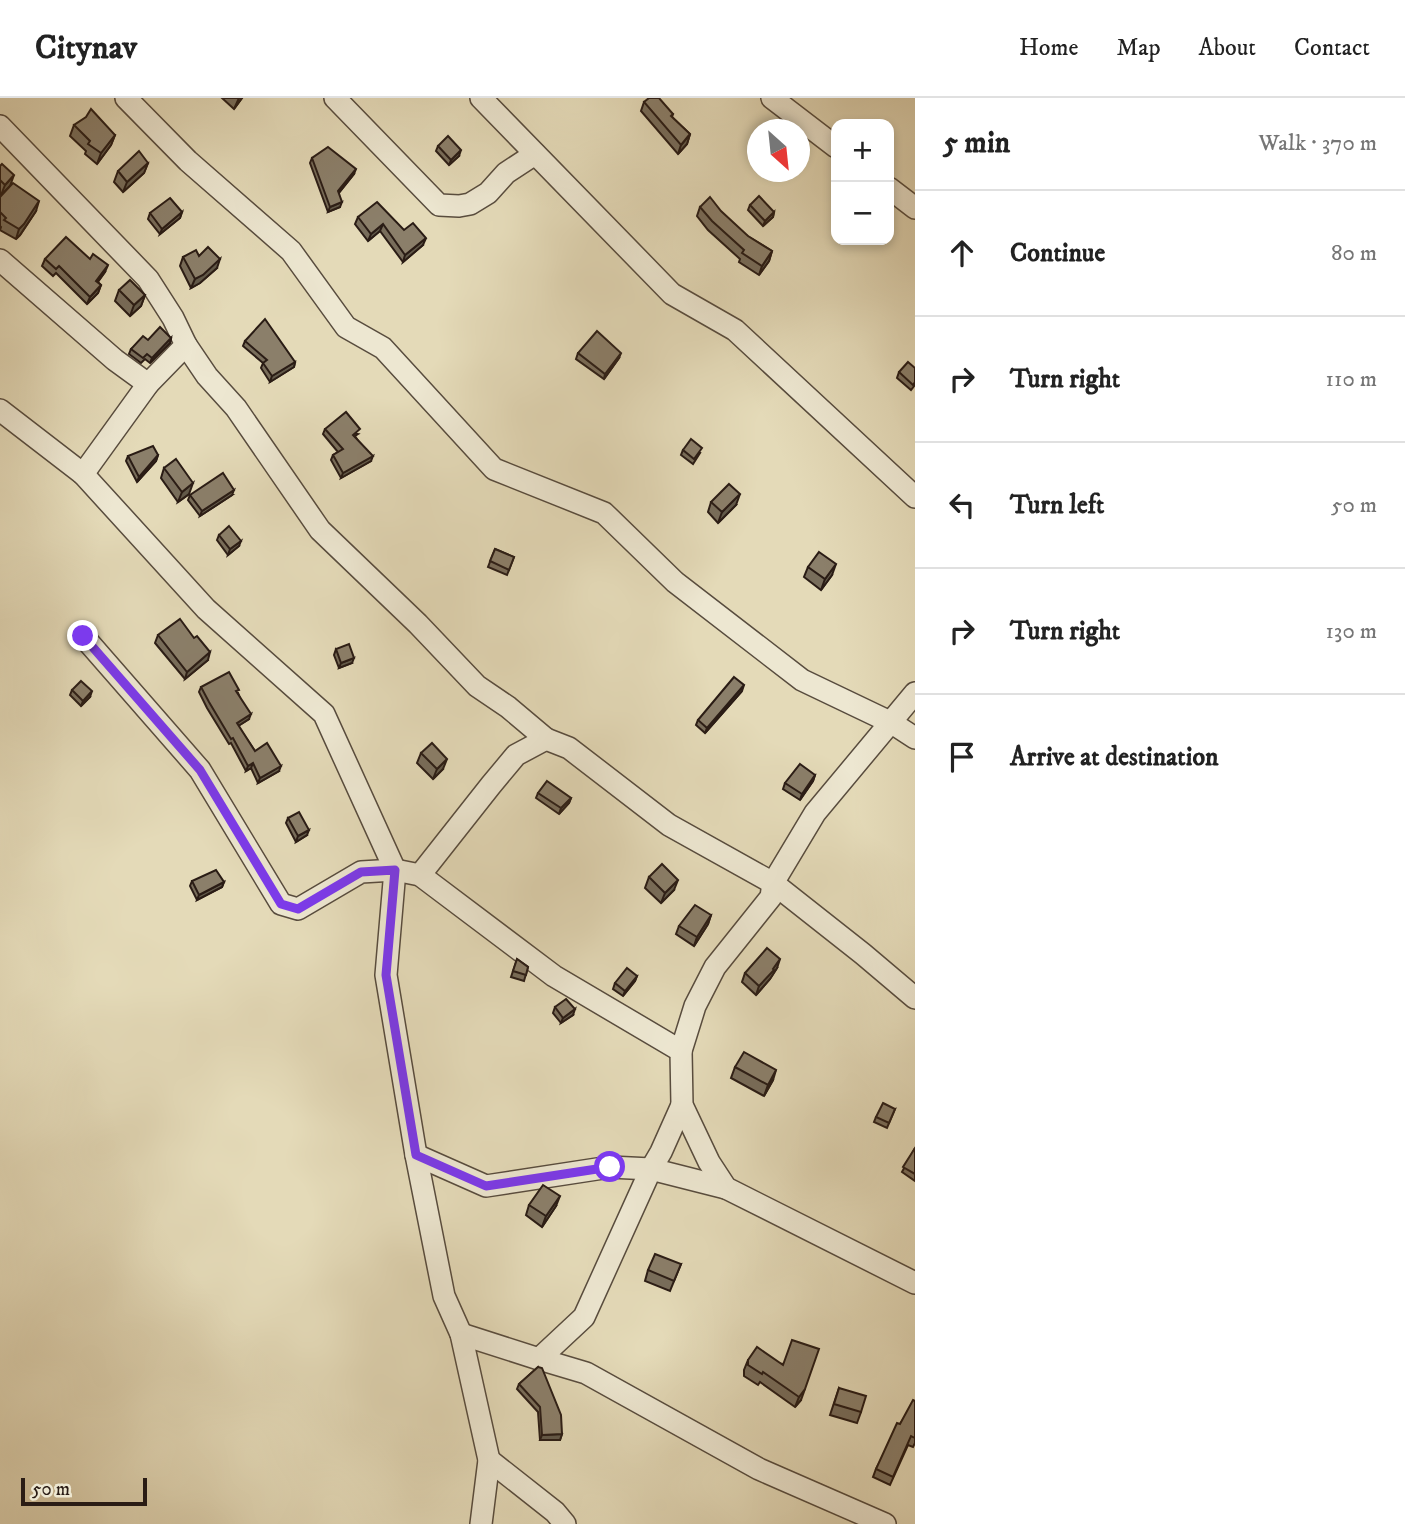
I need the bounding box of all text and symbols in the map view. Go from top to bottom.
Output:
text: Citynav [35,28,137,69]
text: Home [1019,33,1078,63]
text: Map [1116,33,1161,63]
text: About [1199,33,1256,63]
text: Contact [1294,33,1370,63]
north arrow [747,119,810,182]
map controls [831,119,894,245]
button: + [831,119,894,182]
text: 5 min [943,125,1010,162]
text: Walk · 370 m [1259,129,1377,158]
button: − [831,182,894,245]
icon: ahead [943,234,981,272]
text: Continue [1010,237,1105,270]
text: 80 m [1331,239,1377,268]
icon: right [943,360,981,398]
text: Turn right [1010,363,1120,396]
text: 110 m [1326,365,1377,394]
icon: left [943,486,981,524]
text: Turn left [1010,489,1104,522]
text: 50 m [1331,491,1377,520]
icon: right [943,612,981,650]
text: Turn right [1010,615,1120,648]
text: 130 m [1325,617,1377,646]
route end [67,620,98,651]
icon: arrive [943,738,981,776]
text: Arrive at destination [1010,741,1219,774]
route start [594,1151,625,1182]
scale bar [21,1475,147,1507]
text: 50 m [32,1478,70,1501]

